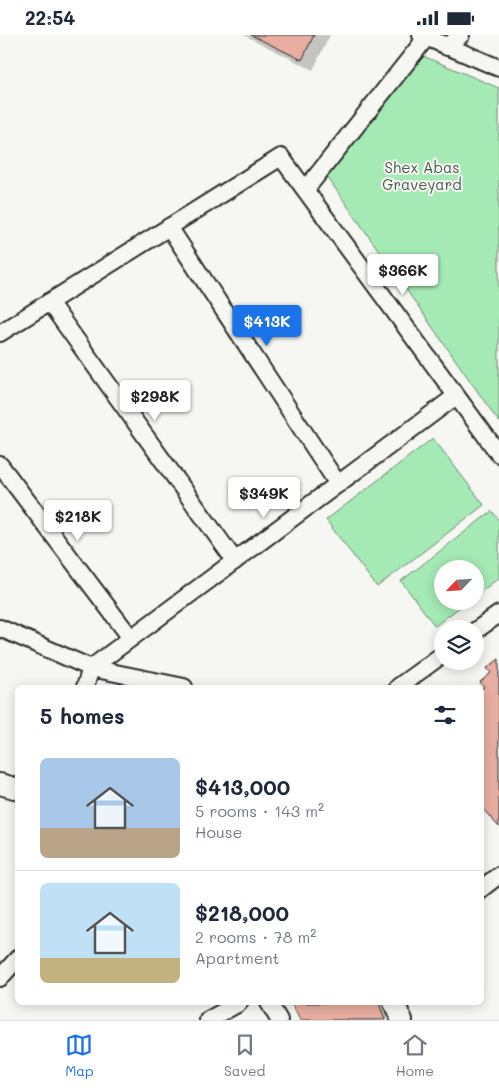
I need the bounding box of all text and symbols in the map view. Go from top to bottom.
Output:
text: 22:54 [25,5,75,30]
park label: Shex Abas Graveyard [382,157,462,194]
pin: $366K [368,253,438,296]
text: $366K [378,259,428,280]
pin: $413K [232,305,302,347]
text: $413K [243,310,291,331]
pin: $298K [120,379,190,422]
text: $298K [131,385,179,406]
pin: $349K [229,477,299,519]
text: $349K [239,482,289,503]
pin: $218K [43,499,113,542]
text: $218K [55,505,101,526]
north arrow [434,560,484,610]
map controls [434,560,484,670]
button: layers [434,620,484,670]
icon: filters [431,701,459,729]
text: 5 homes [40,702,125,729]
text: $413,000 [195,773,290,800]
icon: home [80,778,140,838]
text: 5 rooms · 143 m² [195,800,324,821]
text: House [195,821,242,842]
text: $218,000 [195,899,289,926]
icon: home [80,903,140,963]
text: 2 rooms · 78 m² [195,926,316,947]
text: Apartment [195,947,280,968]
tab: Map [65,1031,94,1080]
tab: Saved [224,1031,265,1080]
tab: Home [396,1031,434,1080]

